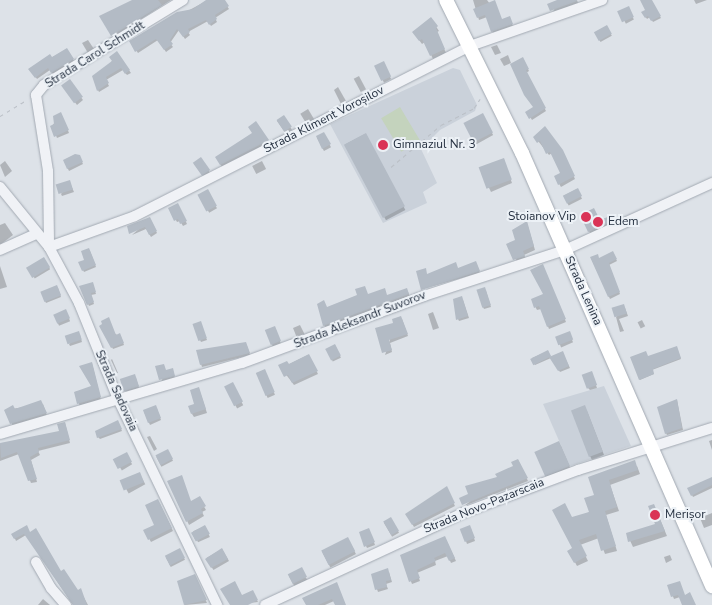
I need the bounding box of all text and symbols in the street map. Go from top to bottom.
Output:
street label: Strada Carol Schmidt [43,19,147,91]
street label: Strada Kliment Voroșilov [261,83,387,157]
place label: Gimnaziul Nr. 3 [393,138,476,152]
marker: Gimnaziul Nr. 3 [377,139,389,151]
place label: Stoianov Vip [508,210,576,224]
marker: Stoianov Vip [580,211,592,223]
place label: Edem [608,215,639,229]
marker: Edem [592,216,604,228]
street label: Strada Lenina [561,254,605,328]
street label: Strada Aleksandr Suvorov [292,288,428,352]
street label: Strada Sadovaia [92,348,140,434]
street label: Strada Novo-Pazarscaia [422,475,546,537]
place label: Merișor [665,508,705,522]
marker: Merișor [649,509,661,521]

